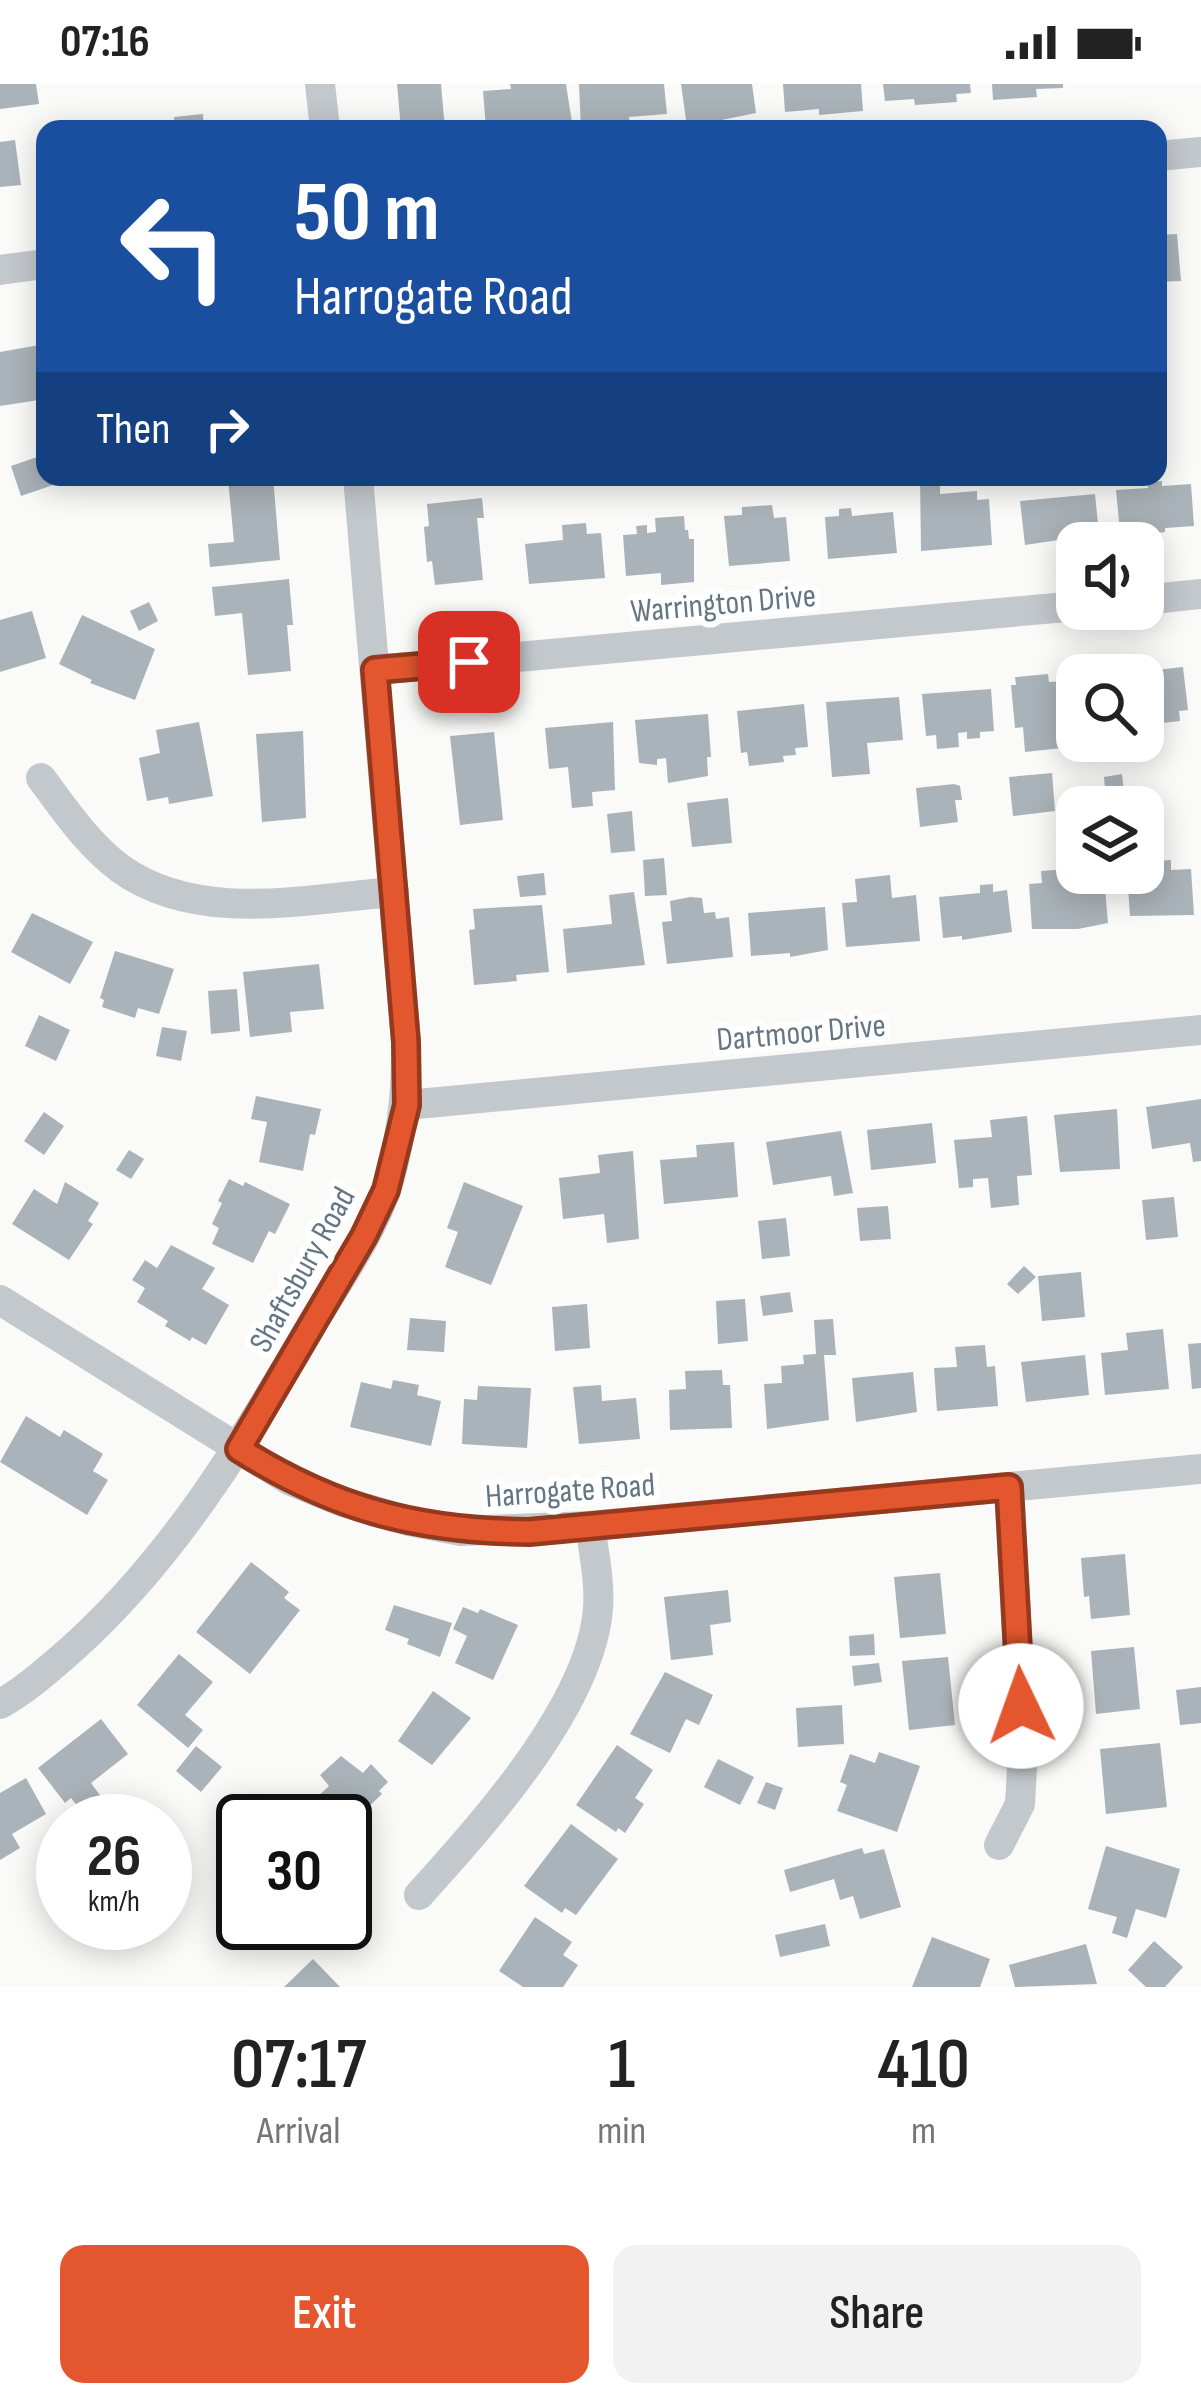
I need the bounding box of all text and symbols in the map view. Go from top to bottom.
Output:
text: 07:16 [60,15,150,70]
text: 50 m [294,163,440,264]
icon: left [96,168,252,324]
text: Harrogate Road [294,265,573,330]
icon: right [194,396,260,462]
text: Then [96,402,170,457]
map controls [1056,522,1164,894]
button: sound [1056,522,1164,630]
street label: Warrington Drive [629,576,818,632]
pin [418,611,520,713]
icon: arrive [436,629,502,695]
button: search [1056,654,1164,762]
button: layers [1056,786,1164,894]
street label: Dartmoor Drive [715,1006,887,1060]
street label: Shaftsbury Road [241,1181,364,1359]
street label: Harrogate Road [484,1465,656,1517]
position arrow [958,1643,1084,1769]
speed limit sign: 30 [216,1794,372,1950]
text: 26 [87,1821,141,1893]
text: km/h [88,1884,140,1920]
text: 07:17 [231,2022,366,2109]
text: 1 [608,2022,635,2109]
text: 410 [877,2022,970,2109]
text: Arrival [257,2108,341,2155]
text: min [597,2108,646,2155]
text: m [911,2108,936,2155]
button: Exit [60,2245,589,2383]
button: Share [613,2245,1141,2383]

